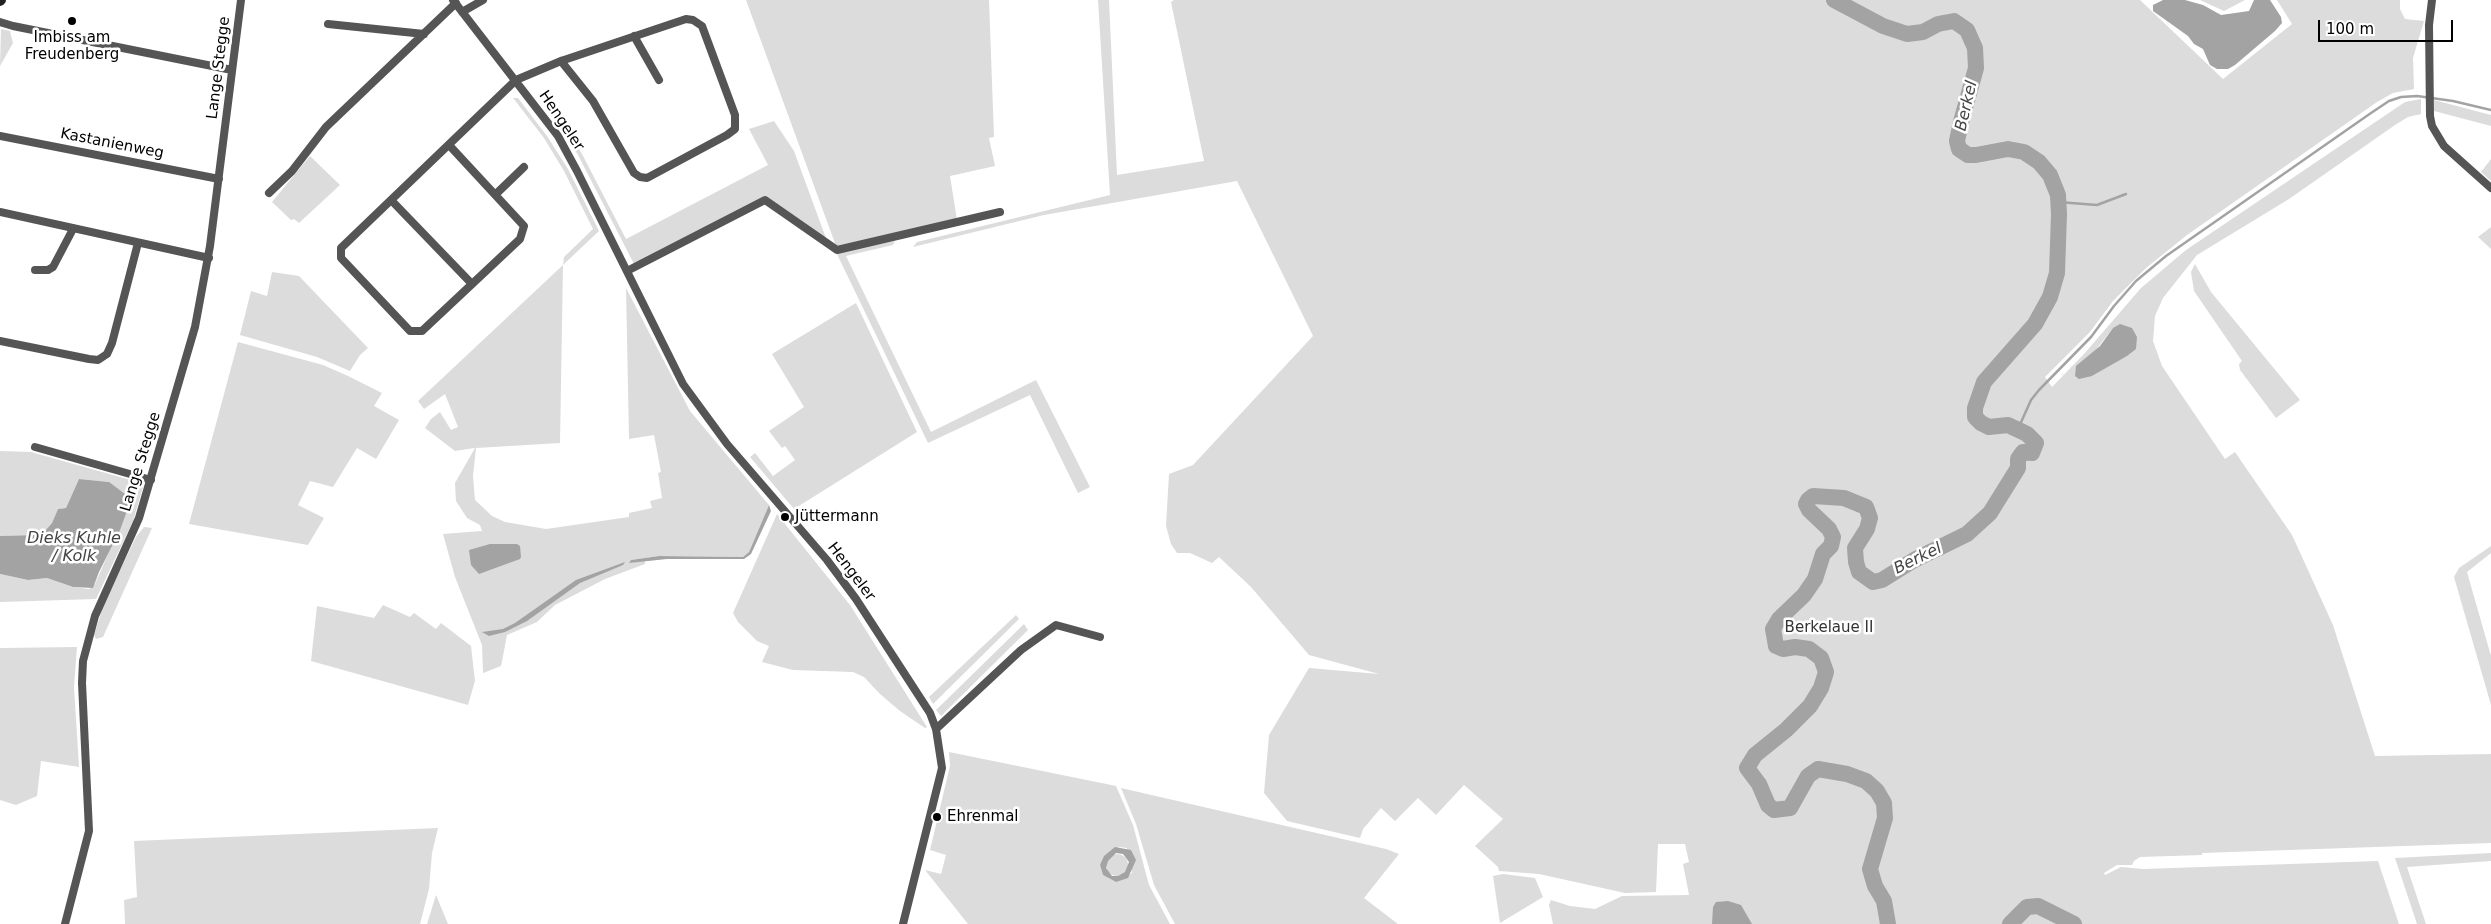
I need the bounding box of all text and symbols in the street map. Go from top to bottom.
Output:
scale bar [2321,10,2456,42]
marker: Imbiss am Freudenberg [66,15,78,27]
street label: Lange Stegge [204,16,234,120]
text: 100 m [2326,20,2374,38]
place label: Imbiss am Freudenberg [25,29,119,64]
water label: Berkel [1952,79,1982,133]
street label: Hengeler [534,88,588,154]
street label: Kastanienweg [59,125,165,163]
street label: Lange Stegge [117,410,165,514]
place label: Jüttermann [795,508,879,526]
marker: Jüttermann [779,511,791,523]
water label: Dieks Kuhle / Kolk [27,529,121,567]
street label: Hengeler [823,539,879,605]
water label: Berkel [1891,539,1945,579]
park label: Berkelaue II [1785,619,1873,637]
place label: Ehrenmal [947,808,1019,826]
marker: Ehrenmal [931,811,943,823]

